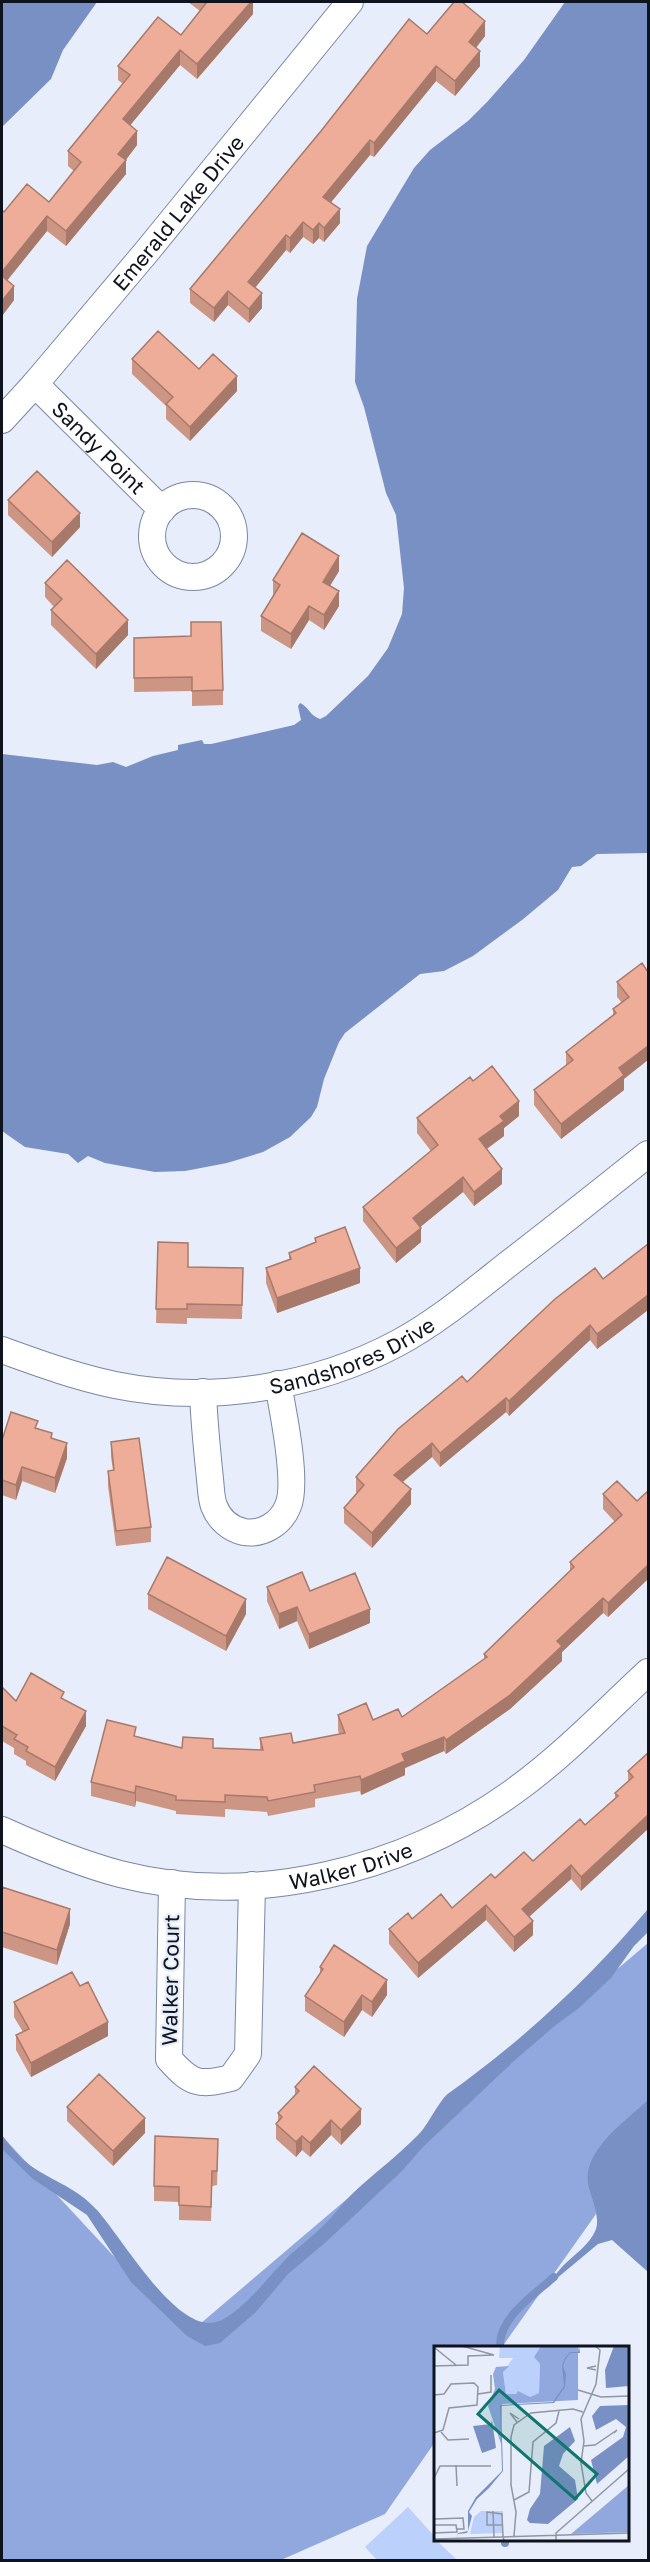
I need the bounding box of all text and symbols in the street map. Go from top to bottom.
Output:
street label: Emerald Lake Drive [107,130,249,296]
street label: Sandy Point [47,396,151,499]
street label: Sandshores Drive [267,1311,440,1399]
street label: Walker Drive [287,1836,416,1895]
street label: Walker Court [156,1914,184,2046]
inset map [434,2346,629,2541]

